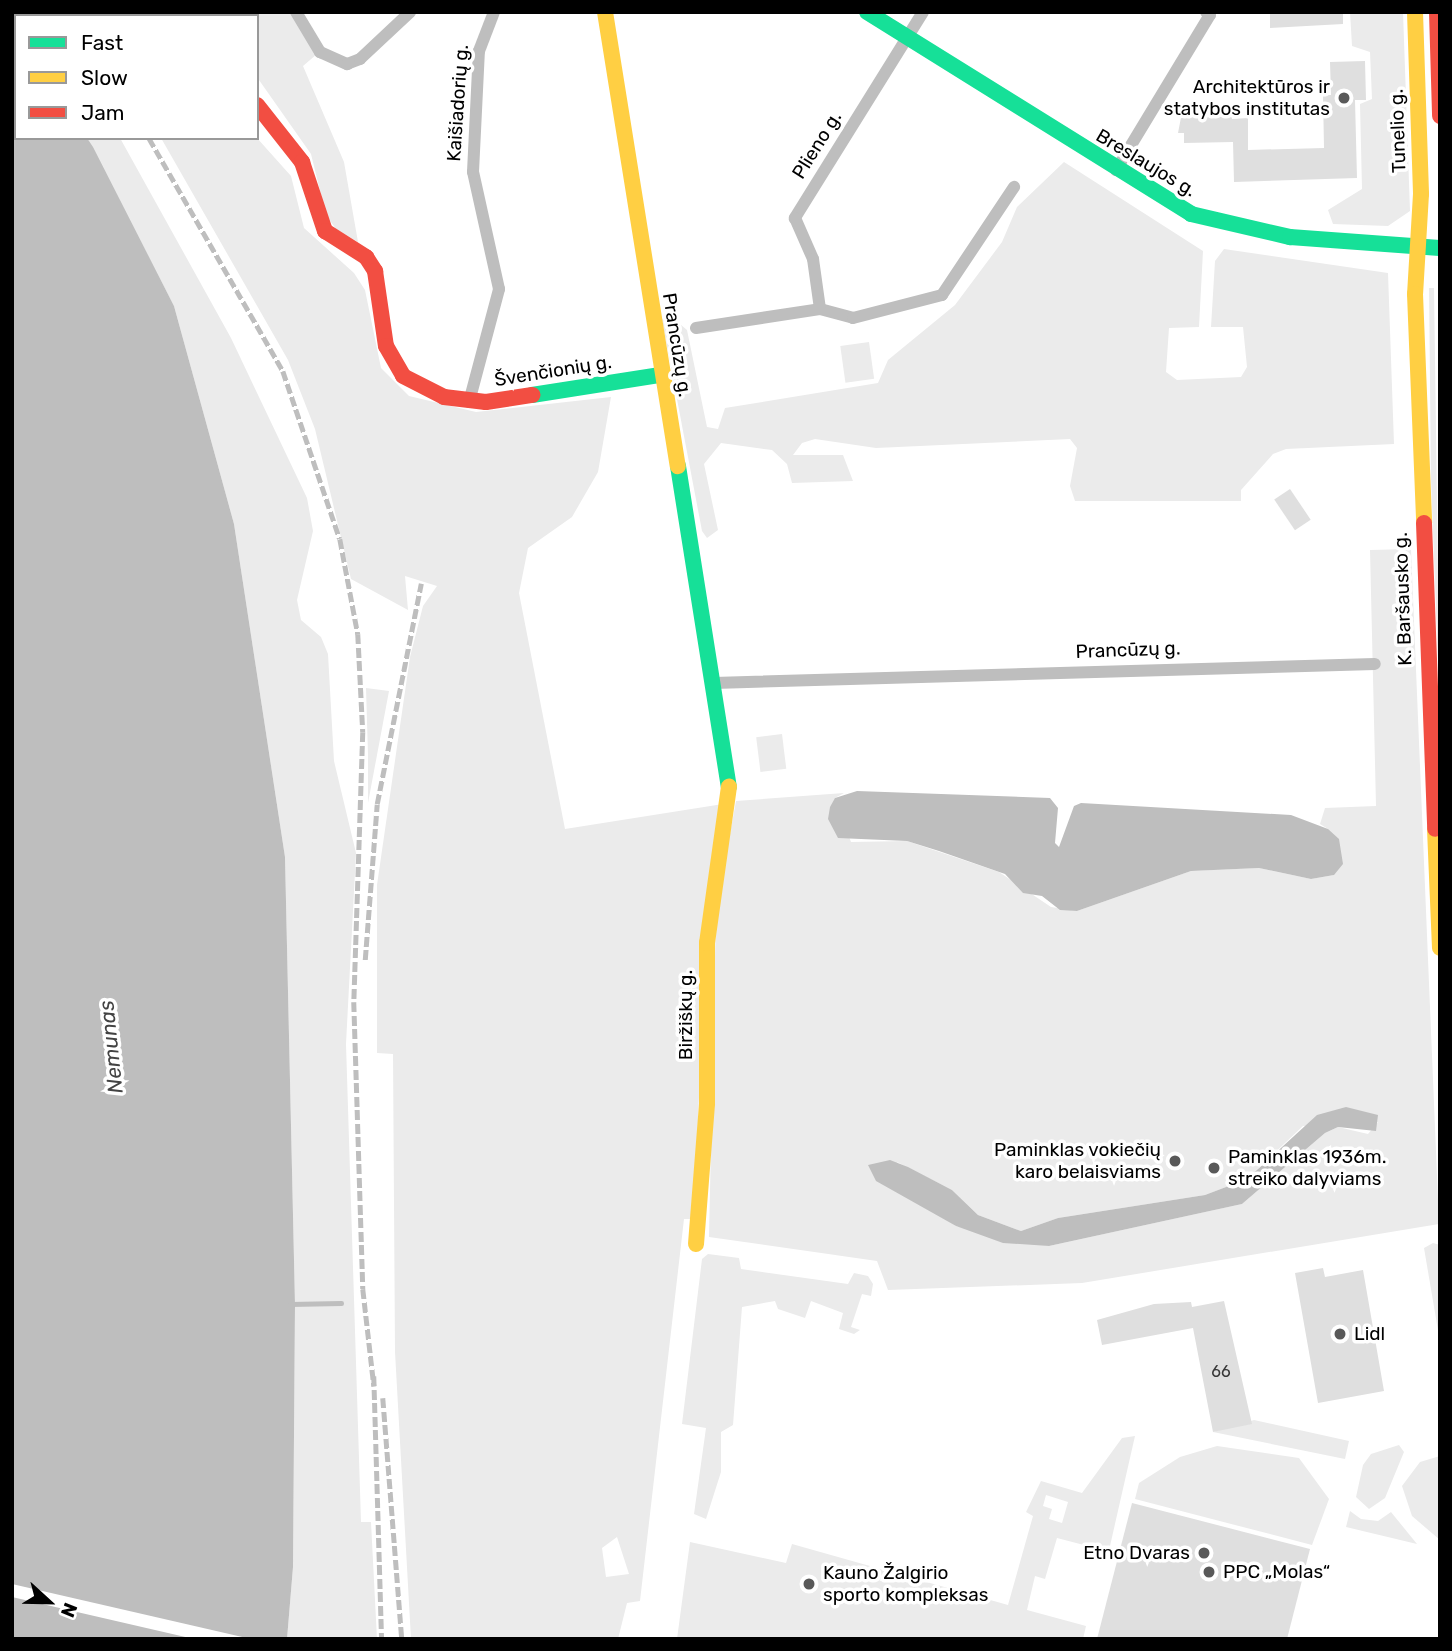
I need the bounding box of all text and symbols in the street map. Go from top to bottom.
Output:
legend [14,14,259,140]
text: Fast [81,30,123,55]
street label: Kaišiadorių g. [443,44,473,162]
text: Slow [81,65,128,90]
place label: Architektūros ir statybos institutas [1164,76,1330,120]
street label: Tunelio g. [1385,89,1411,173]
marker: Architektūros ir statybos institutas [1336,90,1352,106]
text: Jam [81,100,125,125]
street label: Plieno g. [787,107,847,183]
street label: Breslaujos g. [1092,124,1200,202]
street label: Prancūzų g. [658,291,696,399]
street label: Švenčionių g. [493,350,613,392]
street label: K. Baršausko g. [1389,532,1417,666]
street label: Prancūzų g. [1075,637,1181,663]
street label: Biržiškų g. [675,970,697,1060]
water label: Nemunas [94,999,128,1095]
place label: Paminklas vokiečių karo belaisviams [994,1139,1161,1183]
place label: Paminklas 1936m. streiko dalyviams [1228,1146,1386,1190]
marker: Paminklas vokiečių karo belaisviams [1167,1153,1183,1169]
marker: Paminklas 1936m. streiko dalyviams [1206,1160,1222,1176]
place label: Lidl [1354,1323,1385,1345]
marker: Lidl [1332,1326,1348,1342]
house number: 66 [1211,1362,1231,1382]
place label: Etno Dvaras [1083,1542,1190,1564]
marker: Etno Dvaras [1196,1545,1212,1561]
place label: PPC „Molas“ [1223,1561,1330,1583]
place label: Kauno Žalgirio sporto kompleksas [823,1562,988,1606]
marker: PPC „Molas“ [1201,1564,1217,1580]
north arrow [14,1567,84,1637]
marker: Kauno Žalgirio sporto kompleksas [801,1576,817,1592]
text: N [56,1599,82,1621]

